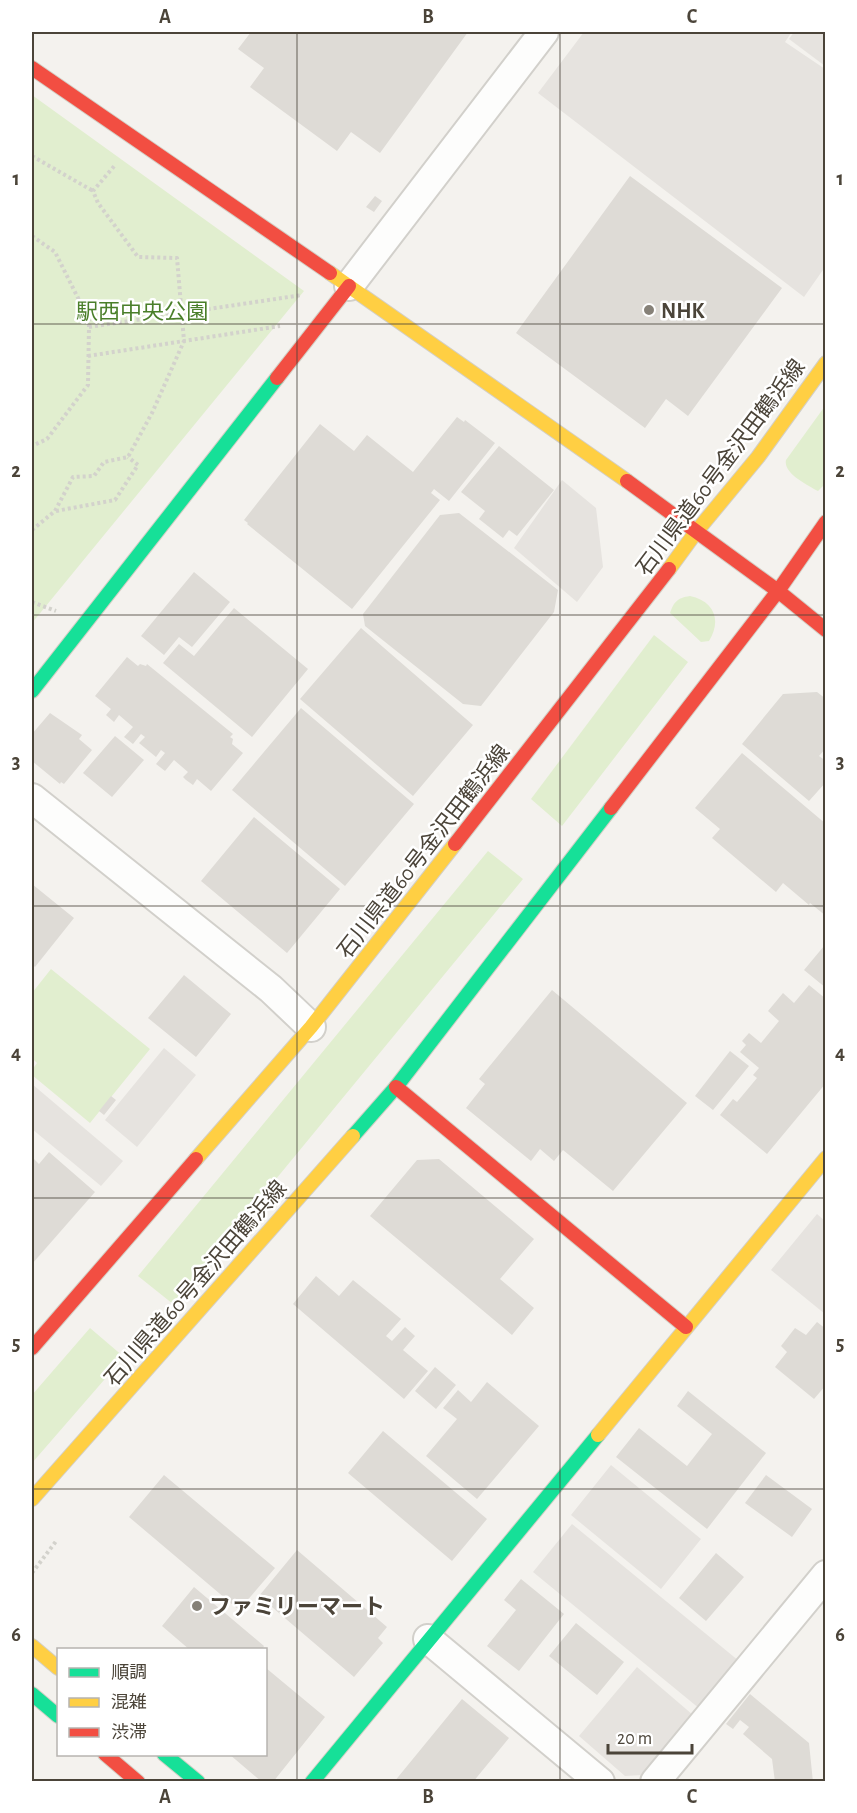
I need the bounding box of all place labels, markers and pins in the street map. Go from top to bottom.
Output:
place label: NHK [661,300,706,322]
marker: NHK [642,303,656,317]
place label: ファミリーマート [209,1596,385,1618]
marker: ファミリーマート [190,1599,204,1613]

